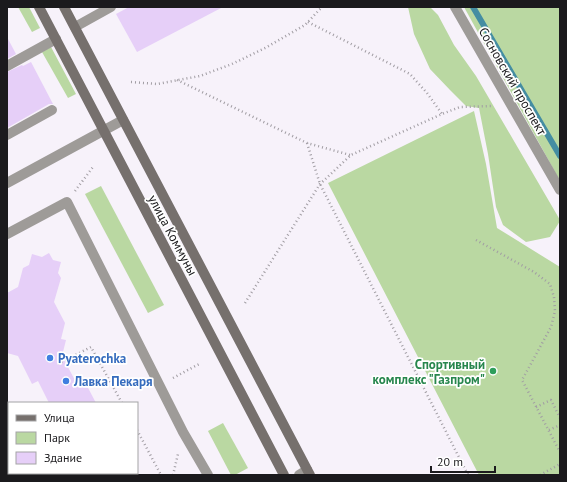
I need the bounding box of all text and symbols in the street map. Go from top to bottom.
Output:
street label: Сосновский проспект [475,24,551,139]
street label: улица Коммуны [144,192,201,279]
place label: Pyaterochka [58,350,126,367]
marker: Pyaterochka [45,353,55,363]
place label: Cпортивный комплекс "Газпром" [373,356,485,388]
marker: Cпортивный комплекс "Газпром" [488,366,498,376]
place label: Лавка Пекаря [73,373,152,390]
marker: Лавка Пекаря [61,376,71,386]
legend [8,402,138,474]
text: Улица [44,410,75,425]
text: Парк [44,430,70,445]
scale bar [431,448,495,474]
text: Здание [44,450,82,465]
text: 20 m [437,454,463,469]

